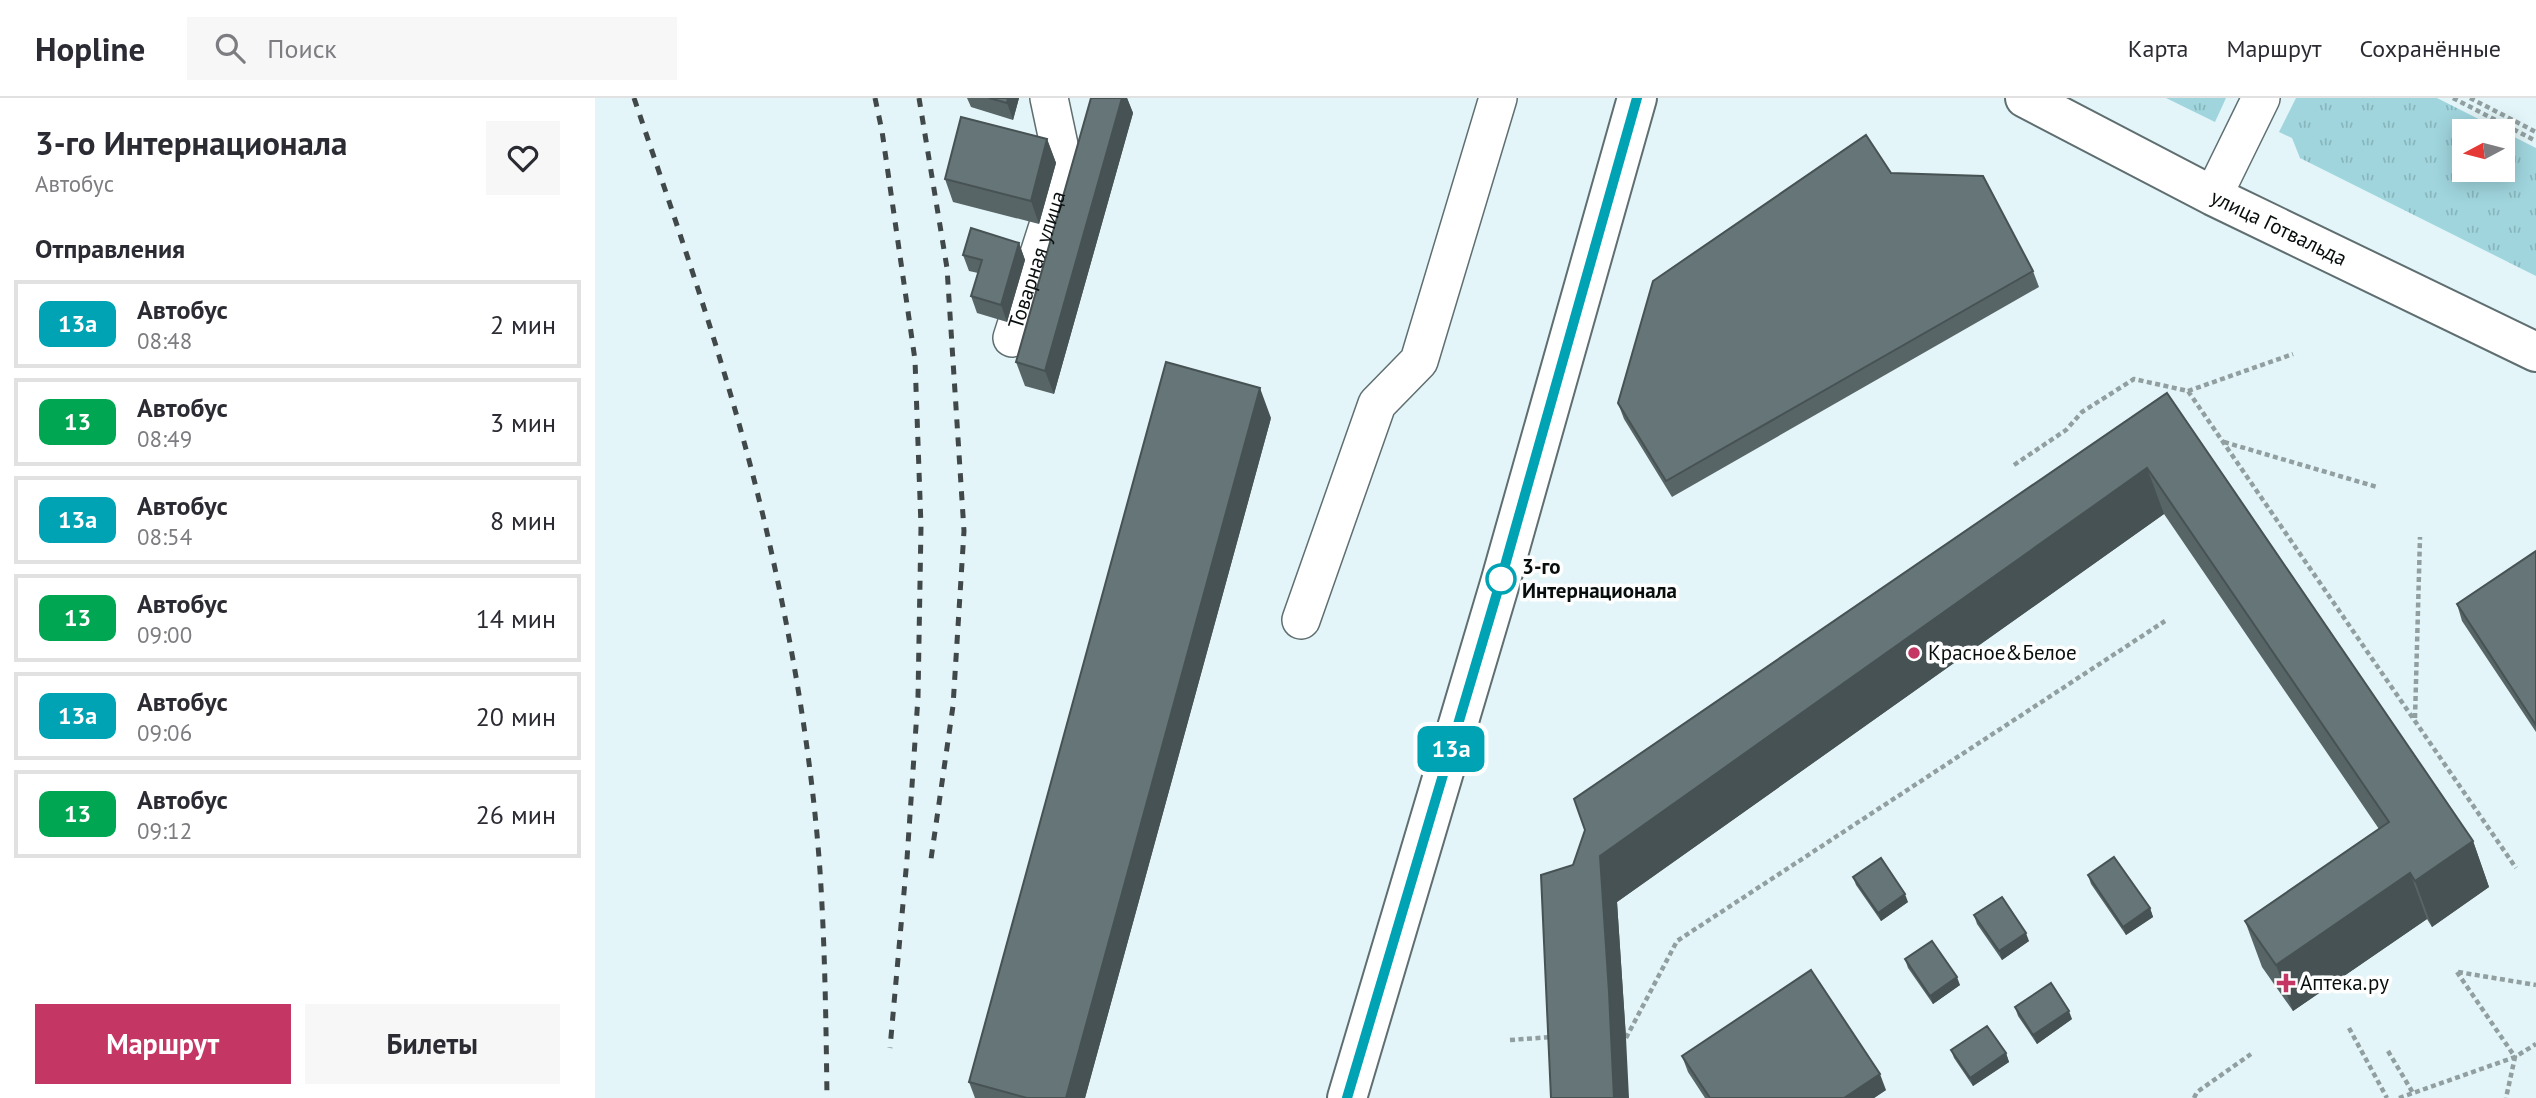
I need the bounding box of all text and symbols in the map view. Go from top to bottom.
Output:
search box [187,17,677,80]
text: Hopline [35,27,145,70]
icon: search [211,29,249,67]
text: Поиск [267,32,337,65]
text: Карта [2128,33,2188,64]
text: Маршрут [2226,33,2321,64]
text: Сохранённые [2359,33,2501,64]
north arrow [2452,119,2515,182]
map controls [2452,119,2515,182]
text: 3-го Интернационала [35,121,347,164]
button: heart [486,121,560,195]
text: Автобус [35,169,114,198]
street label: улица Готвальда [2206,183,2352,272]
street label: Товарная улица [1002,187,1071,332]
text: Отправления [35,232,185,265]
text: Автобус [137,293,228,326]
text: 13а [58,308,97,339]
text: 2 мин [490,308,556,341]
text: 08:48 [137,326,192,355]
text: Автобус [137,391,228,424]
text: 13 [64,406,91,437]
text: 3 мин [490,406,556,439]
text: 08:49 [137,424,192,453]
text: Автобус [137,489,228,522]
text: 13а [58,504,97,535]
text: 8 мин [490,504,556,537]
text: 08:54 [137,522,192,551]
place label: 3-го Интернационала [1522,553,1677,604]
marker: 3-го Интернационала [1486,564,1516,594]
text: Автобус [137,587,228,620]
text: 13 [64,602,91,633]
text: 14 мин [476,602,556,635]
text: 09:00 [137,620,192,649]
place label: Красное&Белое [1928,639,2077,666]
marker: Красное&Белое [1906,645,1922,661]
text: Автобус [137,685,228,718]
text: 13а [58,700,97,731]
text: 20 мин [476,700,556,733]
text: 09:06 [137,718,192,747]
line badge: 13а [1411,726,1491,772]
text: 13а [1431,733,1471,764]
text: Автобус [137,783,228,816]
text: 13 [64,798,91,829]
text: 26 мин [476,798,556,831]
text: 09:12 [137,816,192,845]
place label: Аптека.ру [2300,969,2389,996]
marker: Аптека.ру [2278,975,2294,991]
button: Маршрут [35,1004,291,1084]
button: Билеты [305,1004,560,1084]

